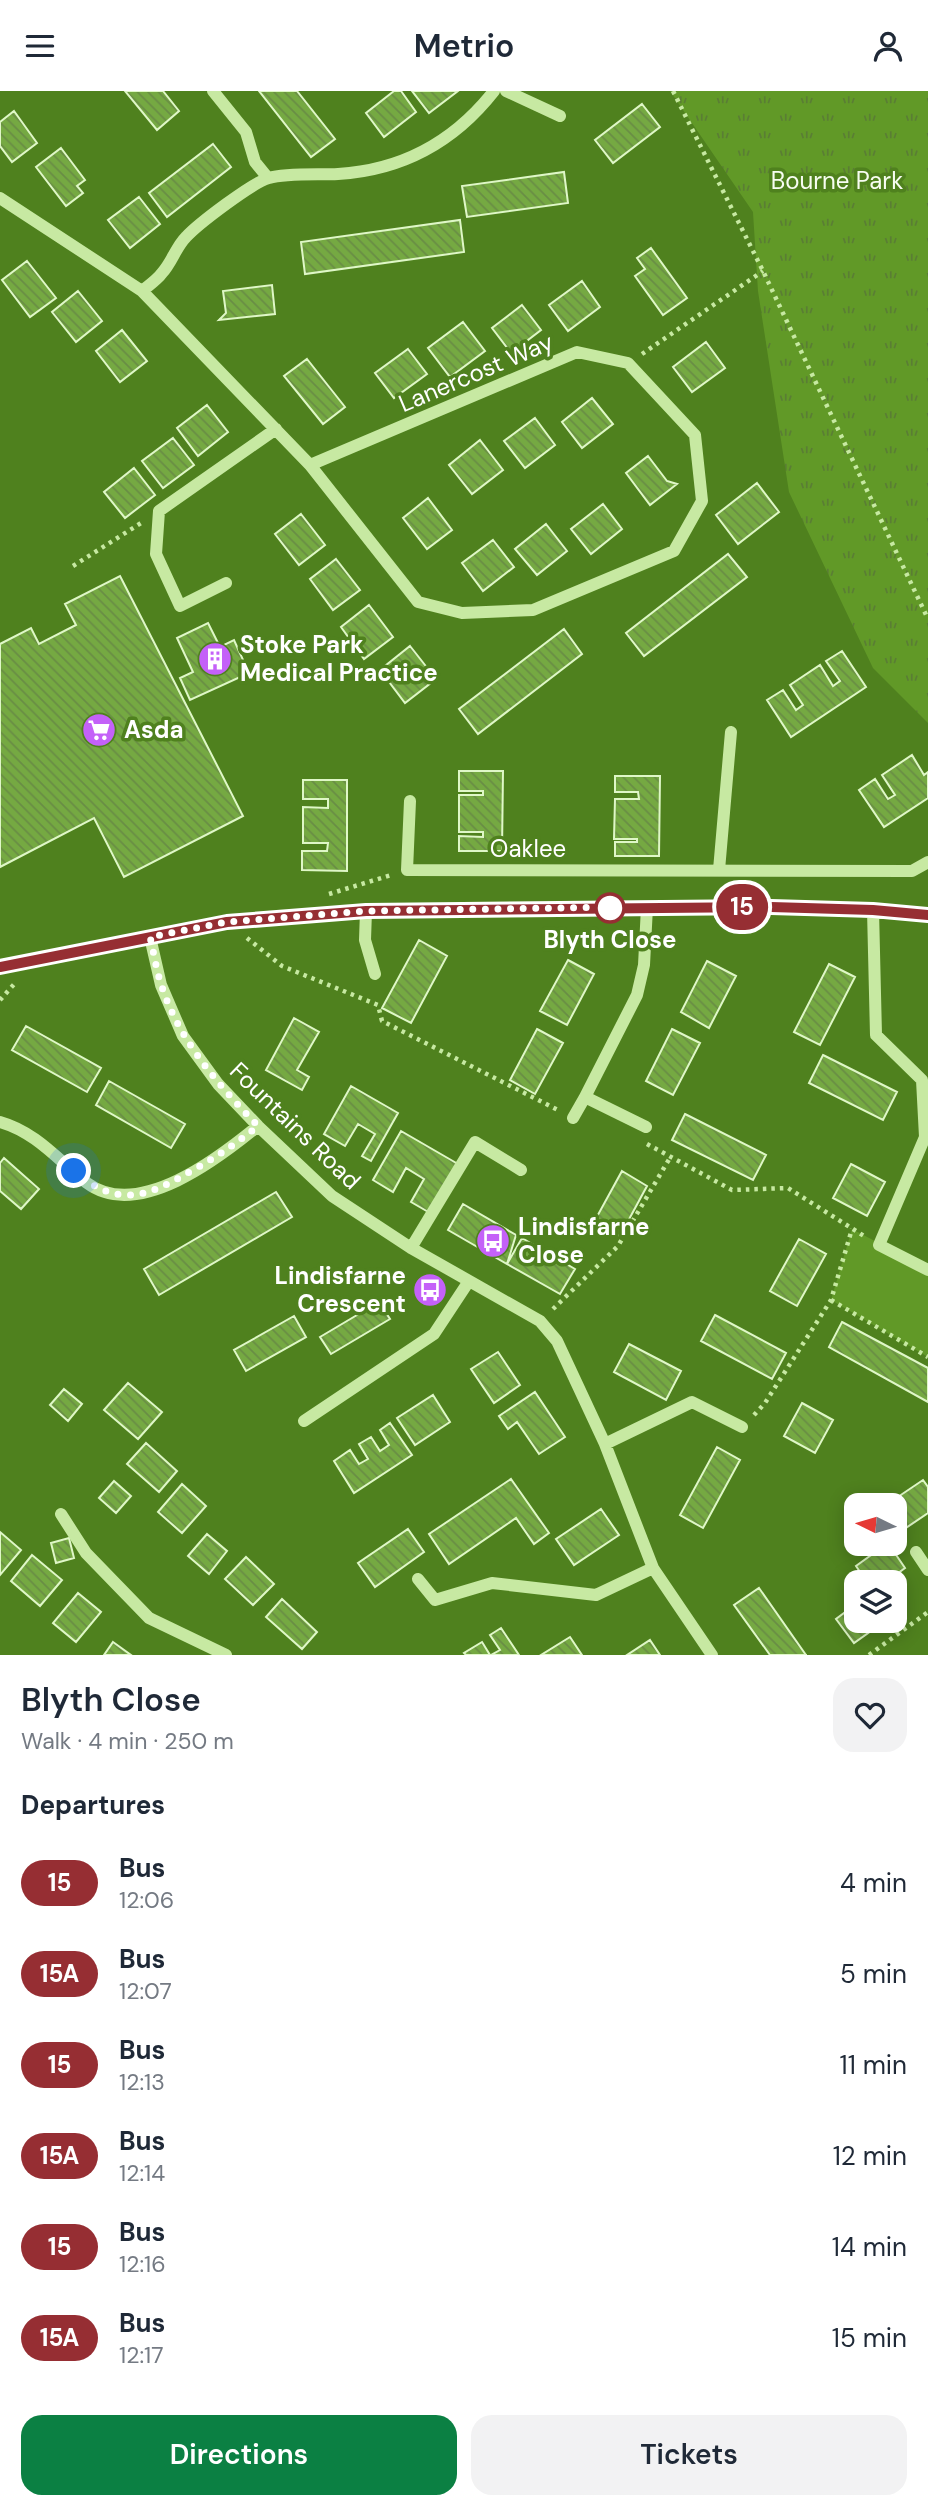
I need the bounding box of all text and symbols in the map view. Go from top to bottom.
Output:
text: Metrio [414,25,514,67]
icon: menu [21,27,59,65]
icon: person [869,27,907,65]
park label: Bourne Park [771,165,903,196]
street label: Lanercost Way [394,326,558,419]
place label: Stoke Park Medical Practice [240,629,438,688]
building icon: Stoke Park Medical Practice [196,640,234,678]
supermarket icon: Asda [80,711,118,749]
place label: Asda [124,714,184,745]
street label: Oaklee [490,833,566,864]
line badge: 15 [710,884,774,930]
text: 15 [730,891,754,922]
marker: Blyth Close [595,893,625,923]
place label: Blyth Close [543,924,677,955]
street label: Fountains Road [223,1055,367,1196]
your location [56,1153,91,1188]
place label: Lindisfarne Close [518,1211,649,1270]
bus stop icon: Lindisfarne Close [474,1222,512,1260]
place label: Lindisfarne Crescent [275,1260,406,1319]
bus stop icon: Lindisfarne Crescent [411,1271,449,1309]
north arrow [844,1493,906,1556]
map controls [844,1493,907,1633]
button: layers [844,1570,907,1633]
text: Blyth Close [21,1678,201,1721]
button: heart [833,1678,907,1752]
text: Walk · 4 min · 250 m [21,1726,234,1756]
text: Departures [21,1788,165,1822]
text: Bus [119,1851,165,1885]
text: 4 min [840,1866,907,1900]
text: 15 [48,1867,71,1898]
text: 12:06 [119,1885,174,1915]
text: Bus [119,1942,165,1976]
text: 5 min [840,1957,907,1991]
text: 15A [40,1958,79,1989]
text: 12:07 [119,1976,172,2006]
text: Bus [119,2033,165,2067]
text: 11 min [840,2048,907,2082]
text: 15 [48,2049,71,2080]
text: 12:13 [119,2067,165,2097]
text: Bus [119,2124,165,2158]
text: 12 min [833,2139,907,2173]
text: 15A [40,2140,79,2171]
text: 12:14 [119,2158,165,2188]
text: Bus [119,2215,165,2249]
text: 14 min [832,2230,907,2264]
text: 15 [48,2231,71,2262]
text: 12:16 [119,2249,166,2279]
text: Bus [119,2306,165,2340]
text: 15 min [832,2321,907,2355]
text: 15A [40,2322,79,2353]
text: 12:17 [119,2340,164,2370]
button: Directions [21,2415,457,2495]
button: Tickets [471,2415,907,2495]

